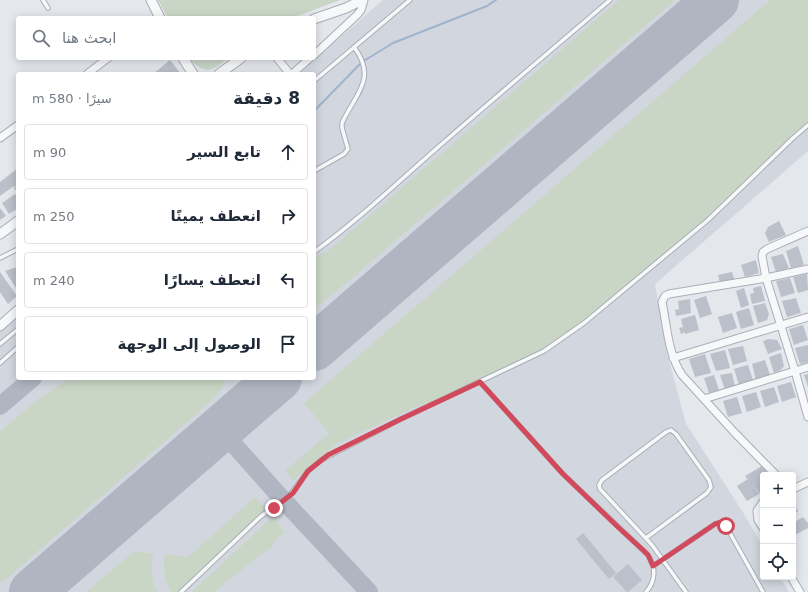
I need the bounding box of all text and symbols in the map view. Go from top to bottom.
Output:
search box [16,16,316,60]
icon: search [30,27,52,49]
text: ابحث هنا [62,29,117,47]
text: 8 دقيقة [233,88,300,108]
text: سيرًا · 580 m [32,91,112,106]
icon: ahead [277,141,299,163]
text: تابع السير [187,143,261,161]
text: 90 m [33,145,66,160]
icon: right [277,205,299,227]
text: انعطف يمينًا [170,207,261,225]
text: 250 m [33,209,75,224]
icon: left [277,269,299,291]
text: انعطف يسارًا [164,271,261,289]
text: 240 m [33,273,75,288]
icon: arrive [277,333,299,355]
text: الوصول إلى الوجهة [118,335,261,353]
map controls [760,472,796,580]
button: + [760,472,796,508]
route end [265,499,283,517]
button: − [760,508,796,544]
route start [717,517,735,535]
button: locate [760,544,796,580]

